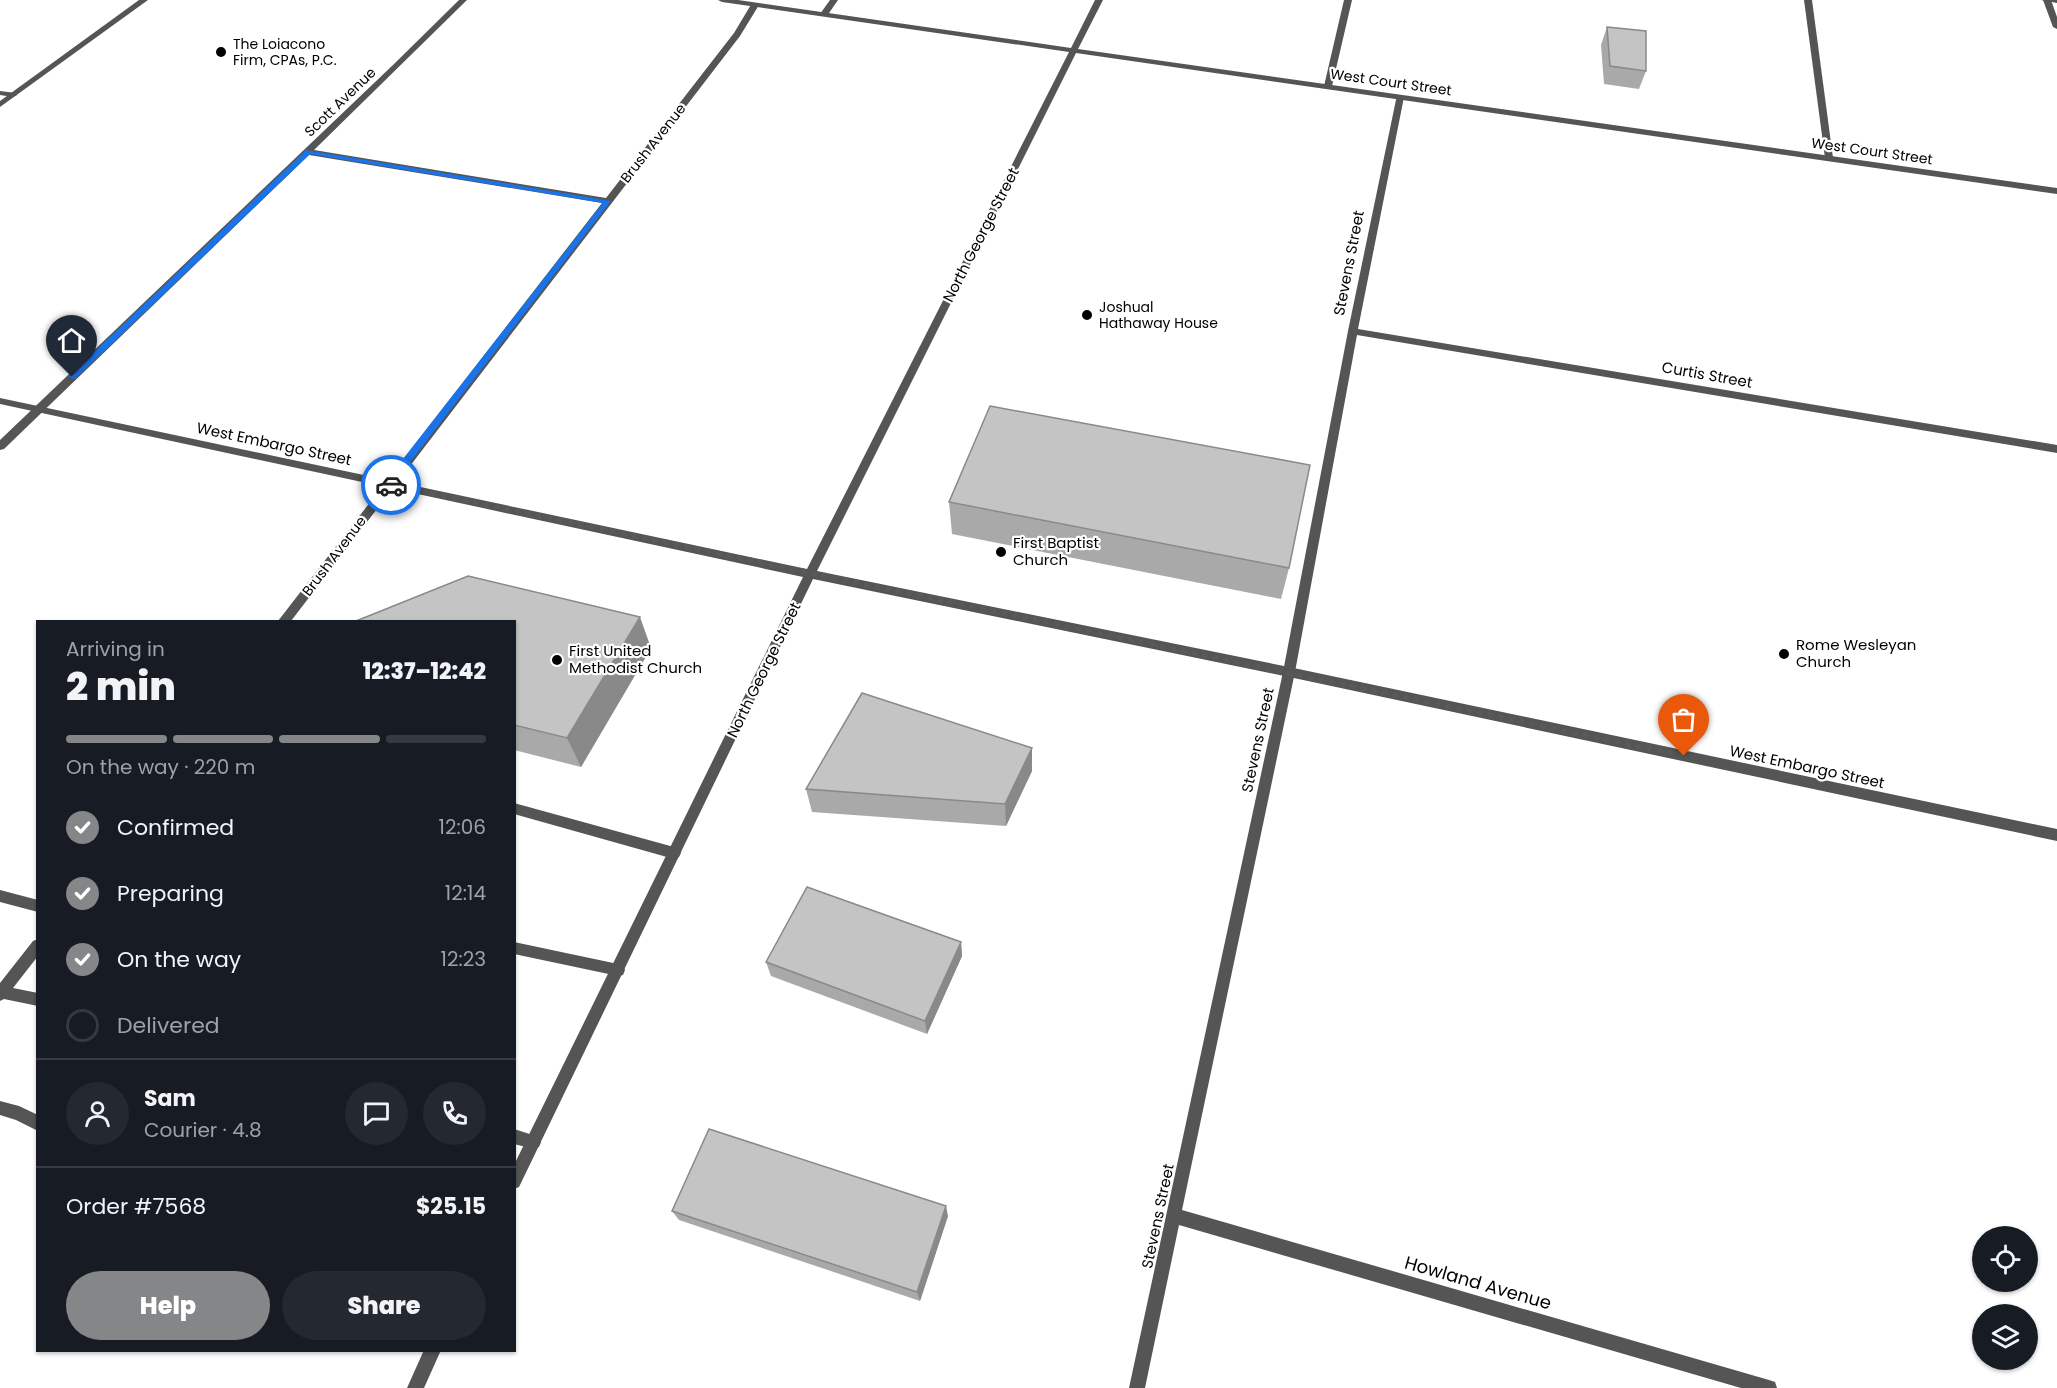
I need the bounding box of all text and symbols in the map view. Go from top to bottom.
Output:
place label: The Loiacono Firm, CPAs, P.C. [233,34,337,70]
marker: The Loiacono Firm, CPAs, P.C. [214,45,228,59]
street label: Scott Avenue [300,63,380,141]
street label: West Court Street [1329,64,1453,100]
street label: Brush Avenue [616,99,690,187]
street label: West Court Street [1810,133,1934,169]
street label: North George Street [938,164,1024,306]
street label: Stevens Street [1328,209,1369,317]
place label: Joshual Hathaway House [1099,297,1218,333]
marker: Joshual Hathaway House [1080,308,1094,322]
pin [46,315,97,377]
icon: home [55,324,88,357]
street label: Curtis Street [1660,356,1754,393]
street label: West Embargo Street [195,417,354,470]
courier [361,455,421,515]
icon: car [375,469,408,502]
street label: Brush Avenue [297,512,371,600]
place label: First Baptist Church [1013,532,1099,570]
marker: First Baptist Church [994,545,1008,559]
street label: North George Street [722,599,806,741]
place label: Rome Wesleyan Church [1796,634,1916,672]
text: Arriving in [66,635,165,663]
place label: First United Methodist Church [569,640,702,678]
marker: Rome Wesleyan Church [1777,647,1791,661]
marker: First United Methodist Church [550,653,564,667]
text: 12:37–12:42 [363,656,486,687]
text: 2 min [66,659,176,714]
street label: Stevens Street [1236,686,1279,794]
pin [1658,694,1709,756]
icon: bag [1667,703,1700,736]
street label: West Embargo Street [1728,740,1887,793]
text: On the way · 220 m [66,753,255,781]
icon: check [66,811,99,844]
text: Confirmed [117,812,234,843]
text: 12:06 [439,813,486,841]
icon: check [66,877,99,910]
text: Preparing [117,878,224,909]
text: 12:14 [445,879,486,907]
icon: check [66,943,99,976]
text: On the way [117,944,241,975]
text: 12:23 [441,945,486,973]
text: Delivered [117,1010,220,1041]
button: person [66,1082,129,1145]
button: chat [345,1082,408,1145]
button: phone [423,1082,486,1145]
text: Sam [144,1083,196,1114]
text: Courier · 4.8 [144,1116,262,1144]
street label: Stevens Street [1136,1162,1179,1270]
text: Order #7568 [66,1191,206,1222]
text: $25.15 [416,1191,486,1222]
map controls [1972,1226,2038,1370]
button: locate [1972,1226,2038,1292]
street label: Howland Avenue [1402,1250,1554,1315]
button: Help [66,1271,270,1340]
button: Share [282,1271,486,1340]
button: layers [1972,1304,2038,1370]

